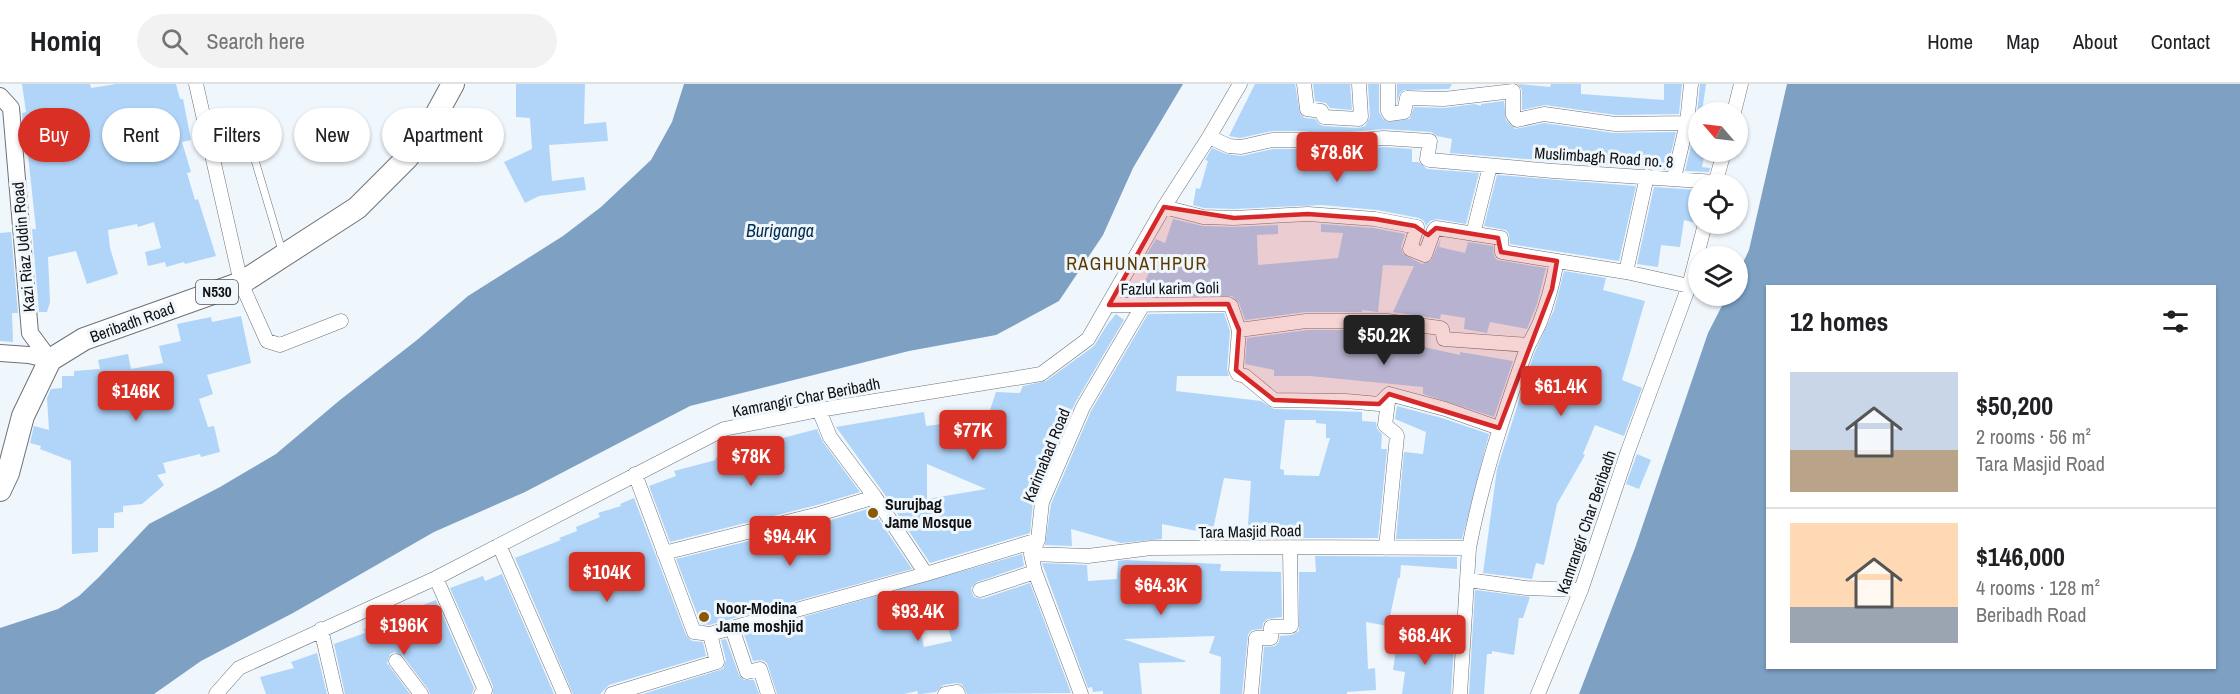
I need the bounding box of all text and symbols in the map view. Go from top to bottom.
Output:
search box [137,14,557,68]
text: Homiq [30,22,101,60]
icon: search [158,25,191,58]
text: Search here [206,26,305,56]
text: Home [1927,27,1973,56]
text: Map [2006,27,2040,56]
text: About [2073,27,2118,56]
text: Contact [2151,27,2210,56]
north arrow [1688,102,1748,162]
map controls [1688,102,1748,306]
chip: Buy [18,108,90,162]
chip: Rent [102,108,180,162]
chip: Filters [192,108,282,162]
chip: New [294,108,370,162]
chip: Apartment [382,108,504,162]
pin: $78.6K [1288,132,1386,183]
text: $78.6K [1311,138,1363,165]
street label: Muslimbagh Road no. 8 [1534,141,1674,173]
button: locate [1688,174,1748,234]
street label: Kazi Riaz Uddin Road [6,181,40,313]
water label: Buriganga [746,218,814,243]
button: layers [1688,246,1748,306]
district label: RAGHUNATHPUR [1066,251,1208,276]
street label: Fazlul karim Goli [1121,276,1219,300]
road number: N530 [196,280,238,304]
street label: Beribadh Road [87,297,177,347]
text: 12 homes [1790,304,1888,339]
icon: filters [2159,305,2192,338]
pin: $50.2K [1335,315,1433,366]
text: $50.2K [1358,321,1410,348]
pin: $61.4K [1512,366,1610,417]
pin: $146K [94,371,178,422]
street label: Kamrangir Char Beribadh [730,372,882,422]
text: $61.4K [1535,372,1587,399]
text: $146K [112,377,160,404]
text: $50,200 [1976,388,2053,423]
icon: home [1838,396,1910,468]
street label: Karimabad Road [1017,405,1075,505]
pin: $77K [937,410,1009,461]
text: $77K [953,416,993,443]
text: 2 rooms · 56 m² [1976,423,2091,450]
pin: $78K [715,436,787,487]
text: $78K [731,442,771,469]
street label: Kamrangir Char Beribadh [1551,447,1621,597]
text: Tara Masjid Road [1976,450,2105,477]
place label: Surujbag Jame Mosque [885,493,972,533]
marker: Surujbag Jame Mosque [866,506,880,520]
pin: $94.4K [741,516,839,567]
street label: Tara Masjid Road [1198,519,1302,543]
text: $94.4K [764,522,816,549]
text: $146,000 [1976,539,2065,574]
icon: home [1838,547,1910,619]
pin: $104K [565,552,649,603]
text: $104K [583,558,631,585]
pin: $64.3K [1112,565,1210,616]
text: $64.3K [1135,571,1187,598]
text: 4 rooms · 128 m² [1976,574,2100,601]
pin: $93.4K [869,591,967,642]
place label: Noor-Modina Jame moshjid [716,597,804,637]
text: $93.4K [892,597,944,624]
text: Beribadh Road [1976,601,2086,628]
pin: $196K [362,605,446,656]
marker: Noor-Modina Jame moshjid [697,610,711,624]
text: $196K [380,611,428,638]
pin: $68.4K [1376,615,1474,666]
text: $68.4K [1399,621,1451,648]

